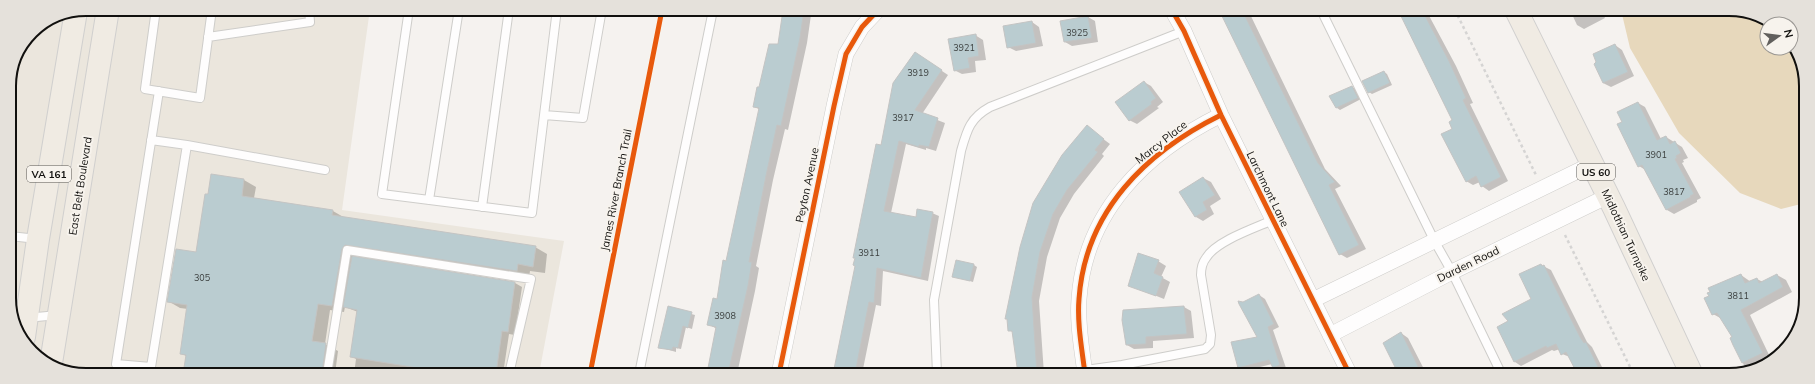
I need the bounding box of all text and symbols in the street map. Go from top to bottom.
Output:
north arrow [1759,16,1799,56]
house number: 3925 [1066,27,1088,38]
text: N [1781,28,1797,39]
house number: 3921 [953,42,975,53]
house number: 3919 [907,67,929,78]
house number: 3917 [892,112,914,123]
street label: Marcy Place [1132,117,1190,167]
street label: James River Branch Trail [597,128,635,252]
street label: East Belt Boulevard [65,136,95,236]
street label: Peyton Avenue [792,146,822,224]
street label: Larchmont Lane [1244,149,1292,229]
house number: 3901 [1645,149,1667,160]
road number: US 60 [1577,164,1615,180]
road number: VA 161 [27,166,71,182]
house number: 3817 [1663,186,1685,197]
street label: Midlothian Turnpike [1599,187,1653,283]
street label: Darden Road [1435,243,1501,285]
house number: 3911 [858,247,880,258]
house number: 305 [194,272,211,283]
house number: 3811 [1727,290,1749,301]
house number: 3908 [714,310,736,321]

